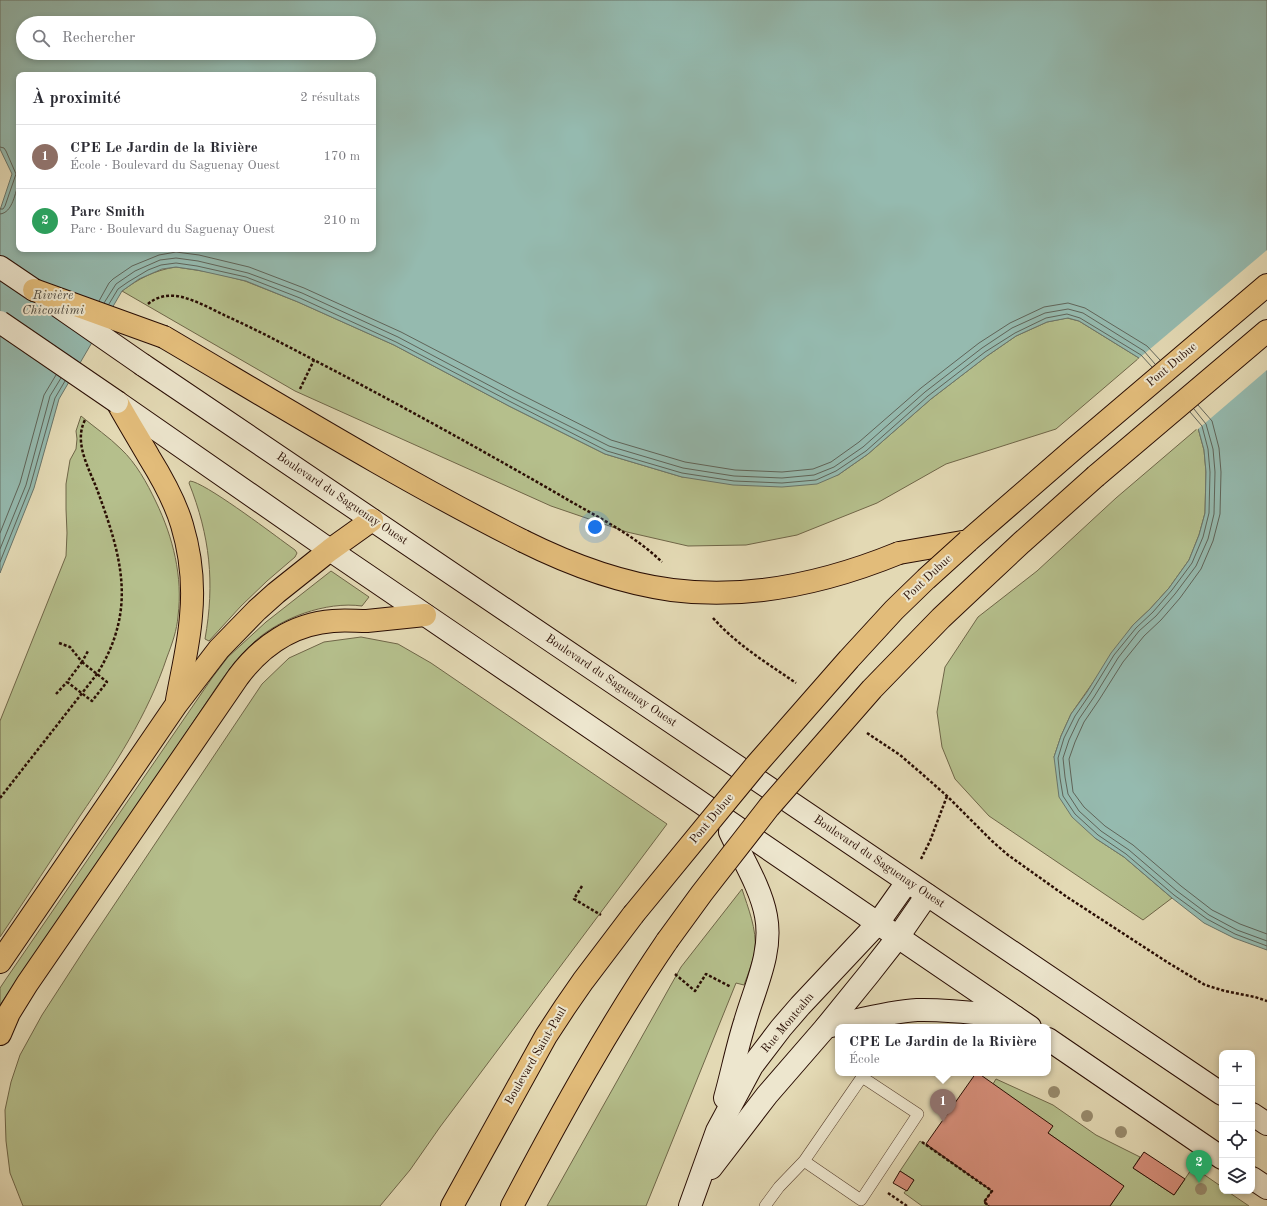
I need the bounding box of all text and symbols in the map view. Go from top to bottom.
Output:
search box [16,16,376,60]
icon: search [30,27,52,49]
text: Rechercher [62,31,135,46]
text: À proximité [32,90,121,107]
text: 2 résultats [300,91,360,104]
text: CPE Le Jardin de la Rivière [70,141,258,156]
text: 1 [41,150,49,163]
text: 170 m [323,150,360,163]
text: École · Boulevard du Saguenay Ouest [70,159,280,172]
text: Parc Smith [70,205,145,220]
text: 2 [41,214,49,227]
text: 210 m [323,214,360,227]
text: Parc · Boulevard du Saguenay Ouest [70,223,275,236]
water label: Rivière Chicoutimi [22,289,85,317]
street label: Pont Dubuc [1145,341,1199,389]
street label: Boulevard du Saguenay Ouest [274,451,410,547]
your location [585,517,605,537]
street label: Pont Dubuc [902,553,954,603]
street label: Boulevard du Saguenay Ouest [543,633,679,729]
street label: Pont Dubuc [688,792,736,846]
street label: Boulevard du Saguenay Ouest [811,814,947,910]
street label: Rue Montcalm [759,990,817,1055]
street label: Boulevard Saint-Paul [503,1005,569,1107]
popup [835,1024,1051,1076]
text: CPE Le Jardin de la Rivière [849,1035,1037,1050]
map controls [1219,1050,1255,1194]
button: + [1219,1050,1255,1086]
text: École [849,1053,880,1066]
button: − [1219,1086,1255,1122]
pin: 1 [930,1089,956,1122]
button: locate [1219,1122,1255,1158]
pin: 2 [1186,1150,1212,1183]
button: layers [1219,1158,1255,1194]

